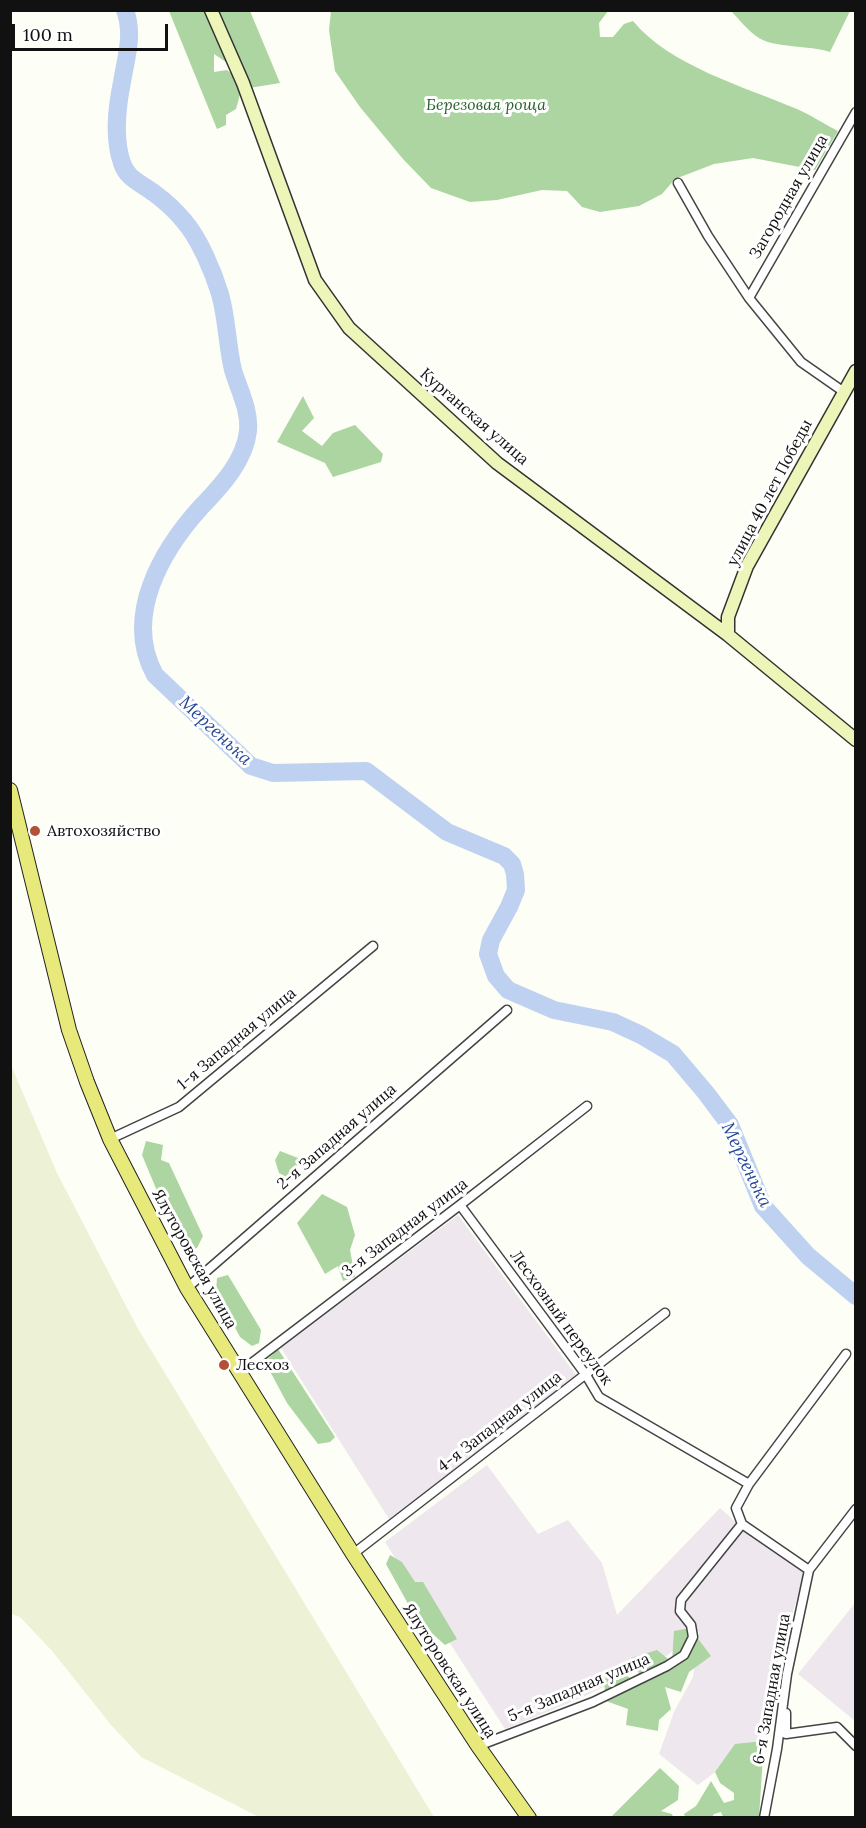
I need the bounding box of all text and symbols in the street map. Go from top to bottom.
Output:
scale bar [15,12,171,50]
text: 100 m [23,23,73,46]
park label: Березовая роща [426,95,546,115]
street label: Загородная улица [746,132,832,262]
street label: Курганская улица [416,364,532,470]
street label: улица 40 лет Победы [723,416,817,570]
water label: Мергенька [174,692,256,770]
place label: Автохозяйство [47,821,161,841]
marker: Автохозяйство [28,824,42,838]
street label: 1-я Западная улица [174,984,300,1094]
street label: 2-я Западная улица [273,1080,401,1194]
water label: Мергенька [716,1119,776,1211]
street label: 3-я Западная улица [338,1174,472,1282]
street label: Ялуторовская улица [147,1186,241,1332]
street label: Лесхозный переулок [506,1247,616,1389]
place label: Лесхоз [236,1355,289,1375]
marker: Лесхоз [217,1358,231,1372]
street label: 4-я Западная улица [434,1368,566,1476]
street label: Ялуторовская улица [398,1600,500,1742]
street label: 6-я Западная улица [749,1612,795,1766]
street label: 5-я Западная улица [505,1649,653,1727]

